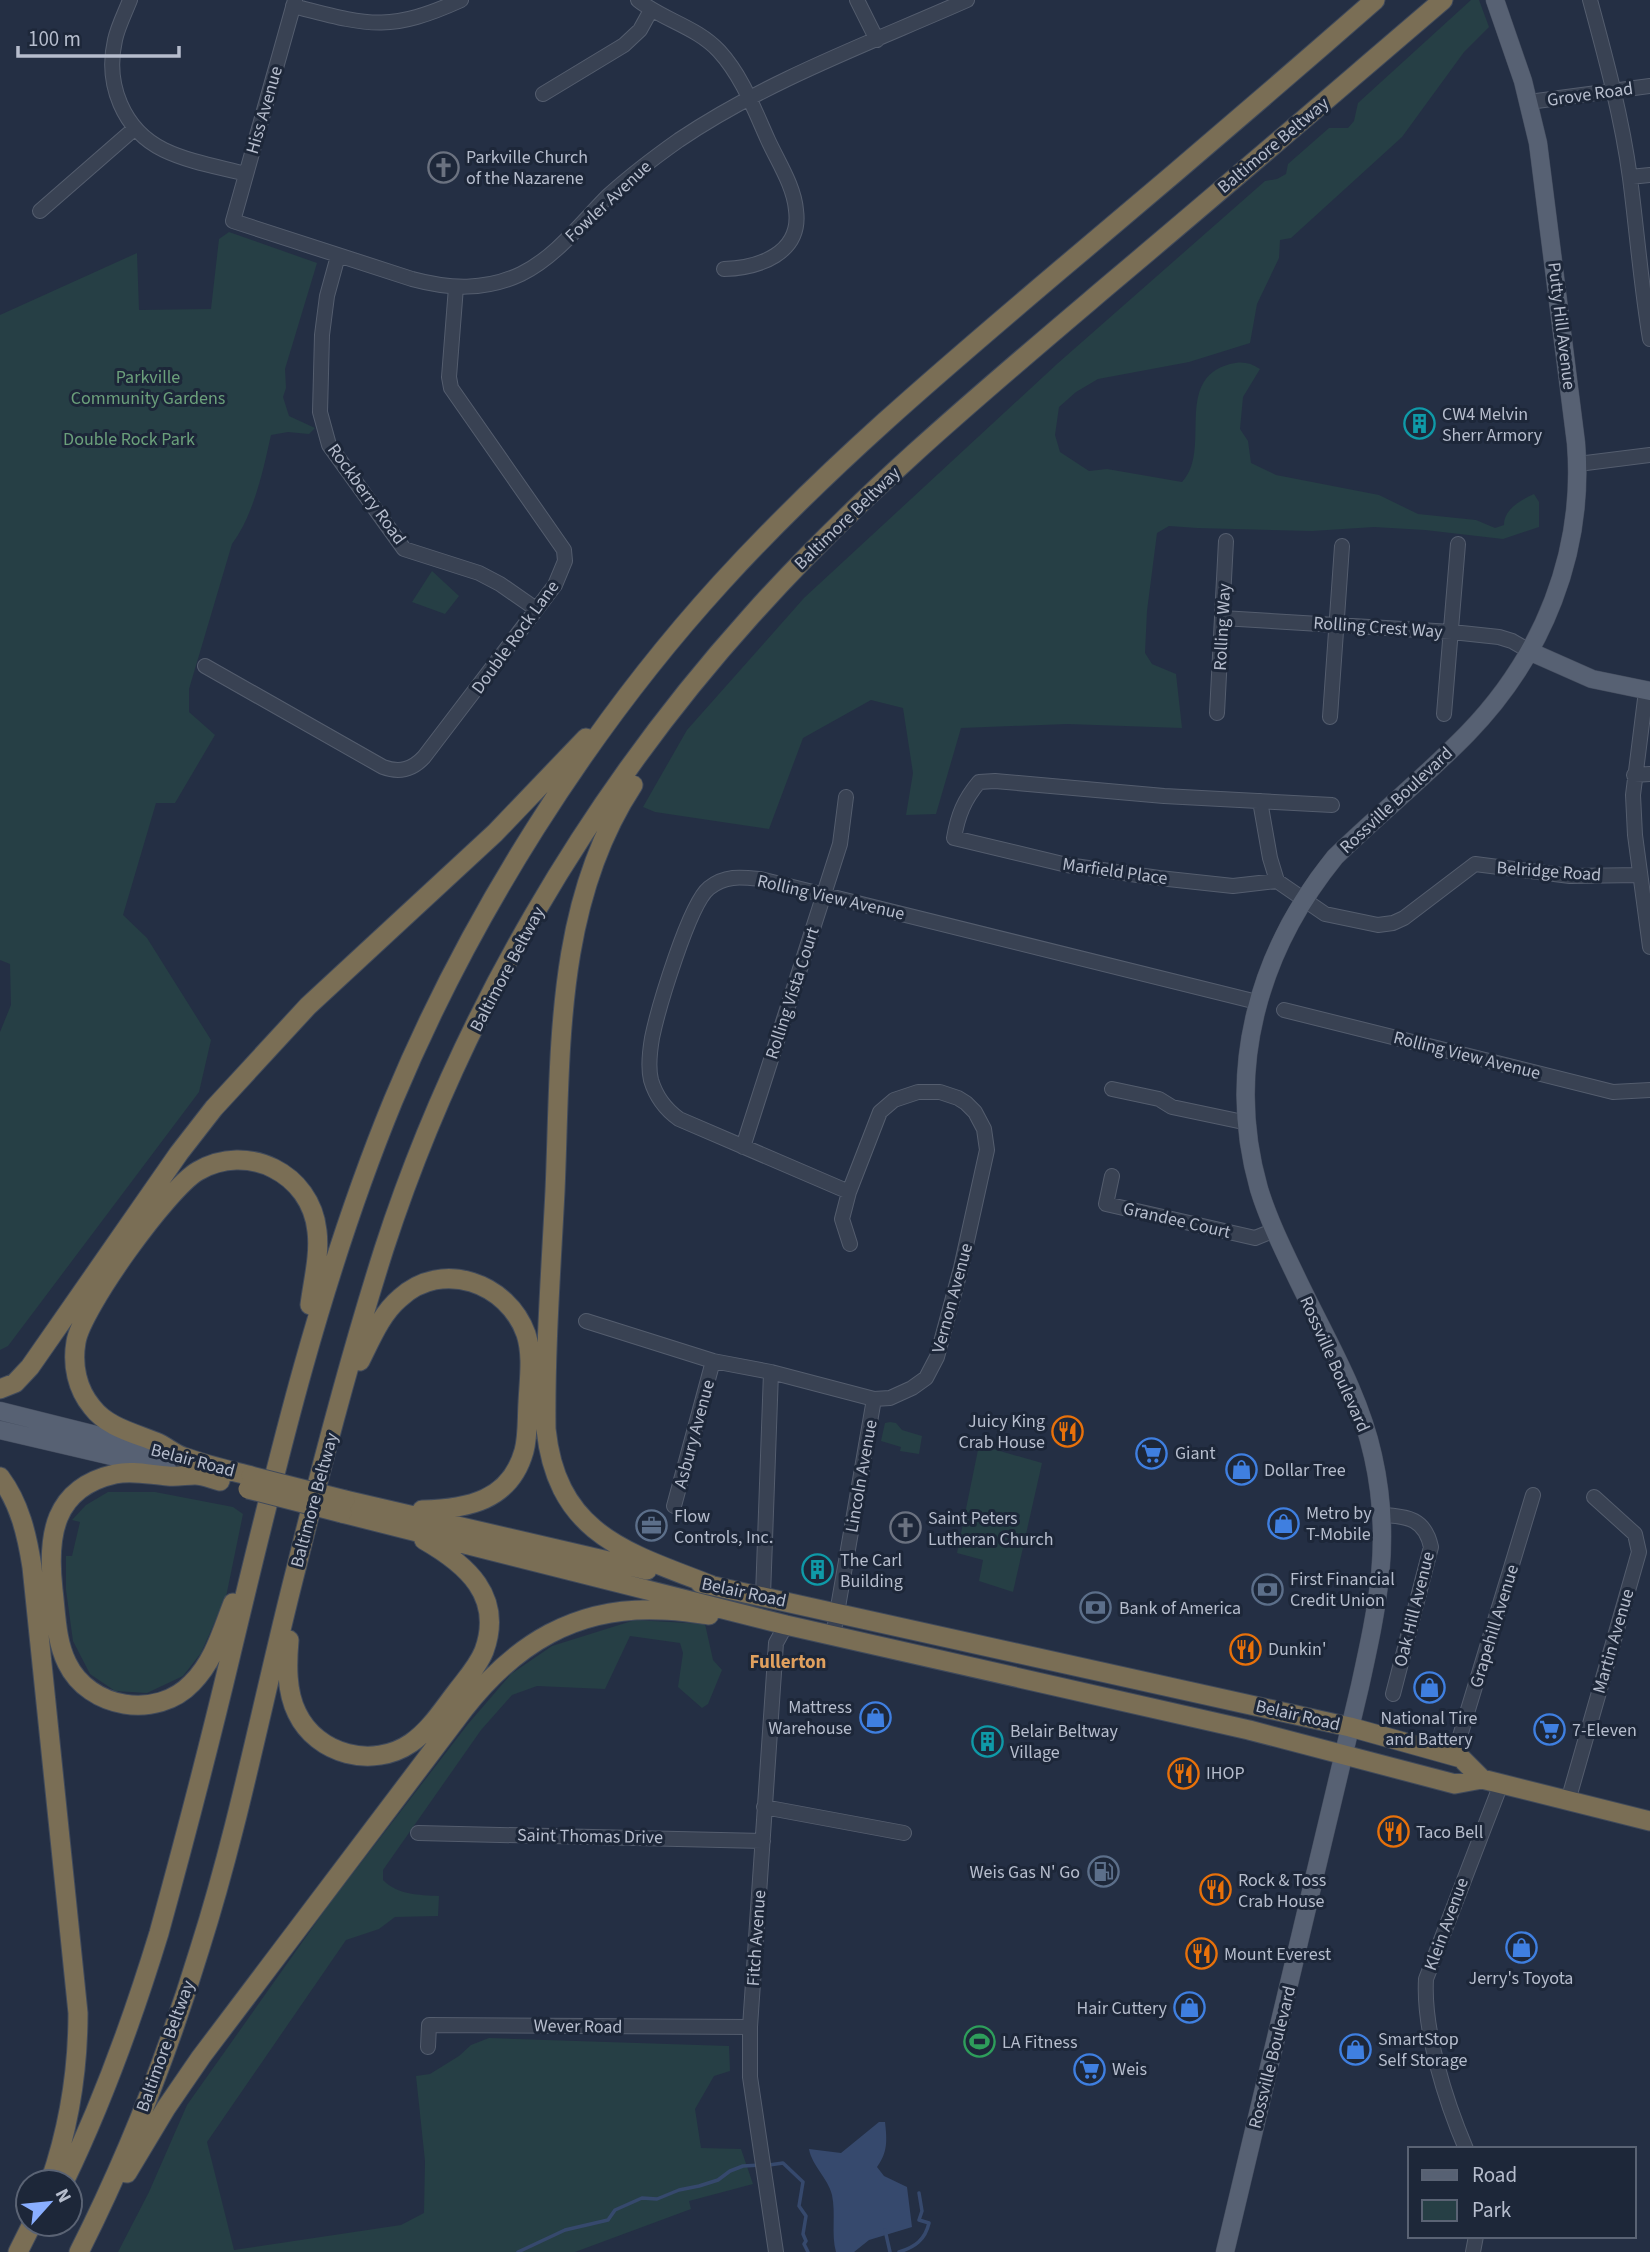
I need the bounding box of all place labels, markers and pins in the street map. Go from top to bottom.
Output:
place label: Parkville Church of the Nazarene [466,145,588,191]
church icon: Parkville Church of the Nazarene [426,150,460,184]
place label: CW4 Melvin Sherr Armory [1442,402,1543,448]
building icon: CW4 Melvin Sherr Armory [1402,407,1436,441]
place label: Juicy King Crab House [959,1409,1045,1455]
restaurant icon: Juicy King Crab House [1051,1414,1085,1448]
supermarket icon: Giant [1135,1436,1169,1470]
place label: Giant [1175,1441,1216,1466]
shop icon: Dollar Tree [1224,1453,1258,1487]
place label: Dollar Tree [1264,1458,1346,1483]
place label: Metro by T-Mobile [1306,1501,1372,1547]
place label: Flow Controls, Inc. [674,1504,773,1550]
place label: Saint Peters Lutheran Church [928,1506,1053,1552]
shop icon: Metro by T-Mobile [1266,1506,1300,1540]
office icon: Flow Controls, Inc. [634,1509,668,1543]
church icon: Saint Peters Lutheran Church [888,1511,922,1545]
place label: The Carl Building [840,1548,903,1594]
building icon: The Carl Building [800,1553,834,1587]
place label: First Financial Credit Union [1290,1567,1395,1613]
bank icon: First Financial Credit Union [1250,1572,1284,1606]
bank icon: Bank of America [1079,1591,1113,1625]
place label: Bank of America [1119,1596,1241,1621]
restaurant icon: Dunkin' [1228,1632,1262,1666]
place label: Dunkin' [1268,1637,1326,1662]
shop icon: National Tire and Battery [1412,1671,1446,1705]
place label: Mattress Warehouse [768,1695,852,1741]
shop icon: Mattress Warehouse [858,1700,892,1734]
place label: National Tire and Battery [1381,1706,1478,1752]
supermarket icon: 7-Eleven [1532,1713,1566,1747]
place label: 7-Eleven [1572,1718,1637,1743]
place label: Belair Beltway Village [1010,1719,1118,1765]
building icon: Belair Beltway Village [970,1724,1004,1758]
restaurant icon: IHOP [1166,1756,1200,1790]
place label: IHOP [1206,1761,1245,1786]
restaurant icon: Taco Bell [1376,1815,1410,1849]
place label: Taco Bell [1416,1820,1483,1845]
fuel station icon: Weis Gas N' Go [1086,1855,1120,1889]
place label: Weis Gas N' Go [969,1860,1080,1885]
place label: Rock & Toss Crab House [1238,1868,1326,1914]
restaurant icon: Rock & Toss Crab House [1198,1873,1232,1907]
shop icon: Jerry's Toyota [1504,1931,1538,1965]
restaurant icon: Mount Everest [1184,1937,1218,1971]
place label: Mount Everest [1224,1942,1331,1967]
place label: Jerry's Toyota [1469,1966,1573,1991]
shop icon: Hair Cuttery [1173,1991,1207,2025]
place label: Hair Cuttery [1076,1996,1168,2021]
sports icon: LA Fitness [962,2025,996,2059]
place label: SmartStop Self Storage [1378,2027,1467,2073]
place label: LA Fitness [1002,2030,1077,2055]
shop icon: SmartStop Self Storage [1338,2032,1372,2066]
supermarket icon: Weis [1072,2052,1106,2086]
place label: Weis [1112,2057,1147,2082]

